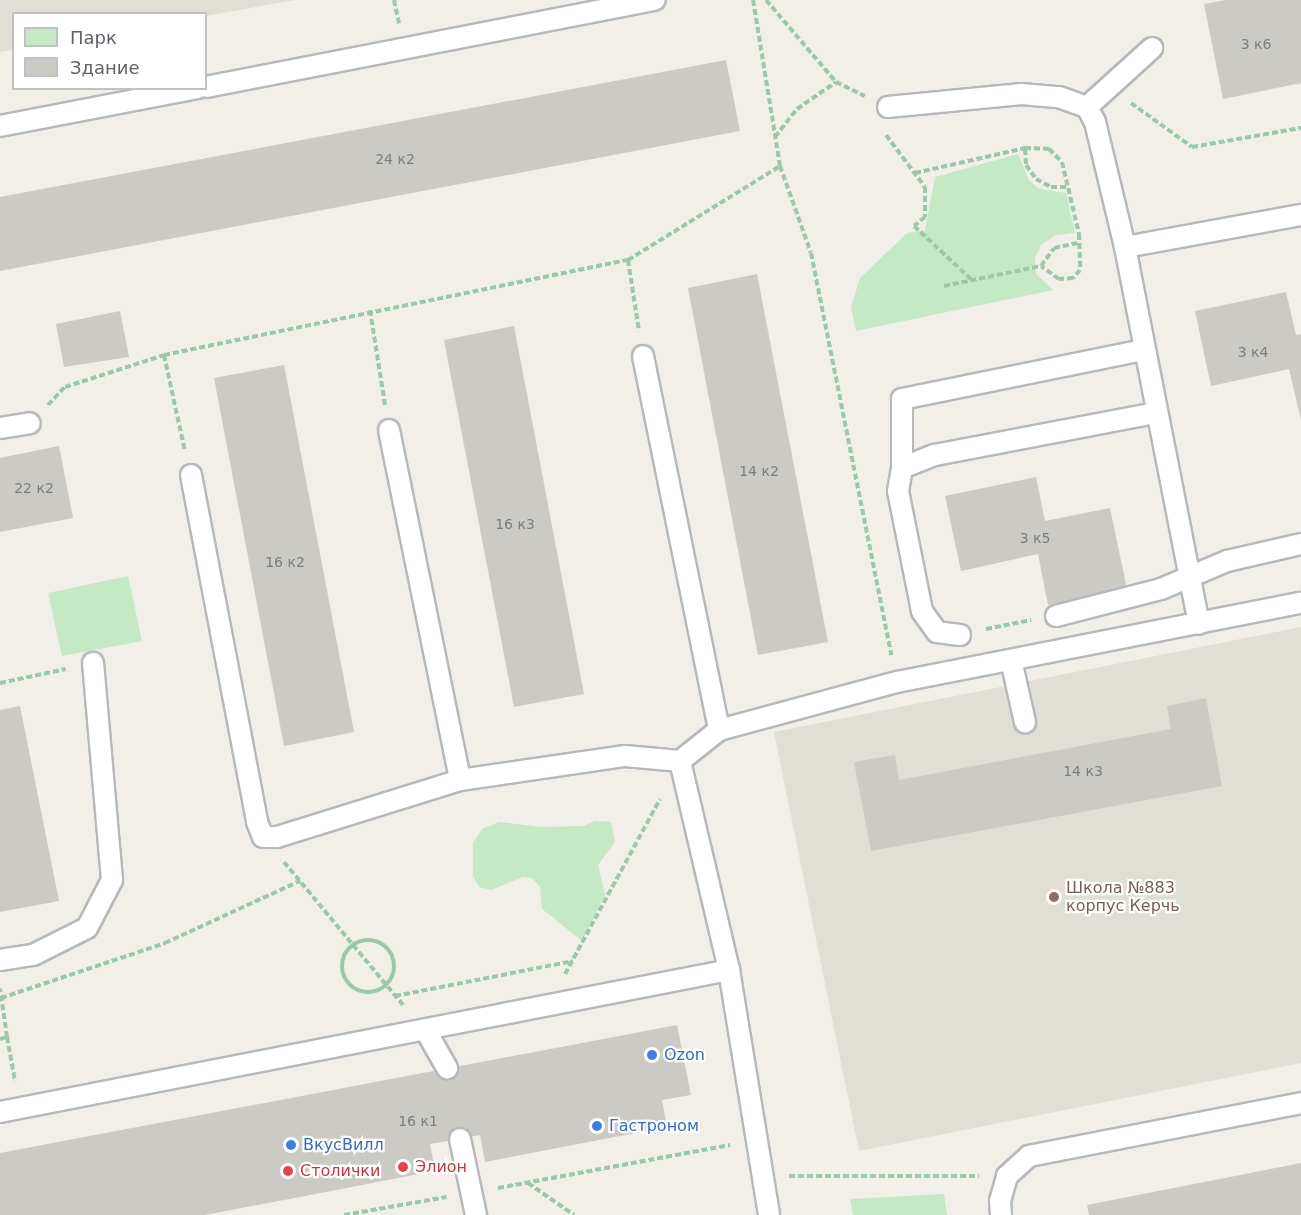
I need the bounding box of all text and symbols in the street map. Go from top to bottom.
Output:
legend [12,12,207,90]
text: Парк [70,27,117,48]
house number: 3 к6 [1241,36,1271,52]
text: Здание [70,57,140,78]
house number: 24 к2 [375,151,415,167]
house number: 3 к4 [1238,344,1268,360]
house number: 14 к2 [739,463,779,479]
house number: 22 к2 [14,480,54,496]
house number: 16 к3 [495,516,535,532]
house number: 3 к5 [1020,530,1050,546]
house number: 16 к2 [265,554,305,570]
house number: 14 к3 [1063,763,1103,779]
place label: Школа №883 корпус Керчь [1066,878,1180,916]
marker: Школа №883 корпус Керчь [1047,890,1061,904]
place label: Ozon [664,1045,705,1065]
marker: Ozon [645,1048,659,1062]
house number: 16 к1 [398,1113,438,1129]
place label: Гастроном [609,1116,699,1136]
marker: Гастроном [590,1119,604,1133]
place label: ВкусВилл [303,1135,384,1155]
marker: ВкусВилл [284,1138,298,1152]
place label: Элион [415,1157,467,1177]
marker: Элион [396,1160,410,1174]
place label: Столички [300,1161,380,1181]
marker: Столички [281,1164,295,1178]

